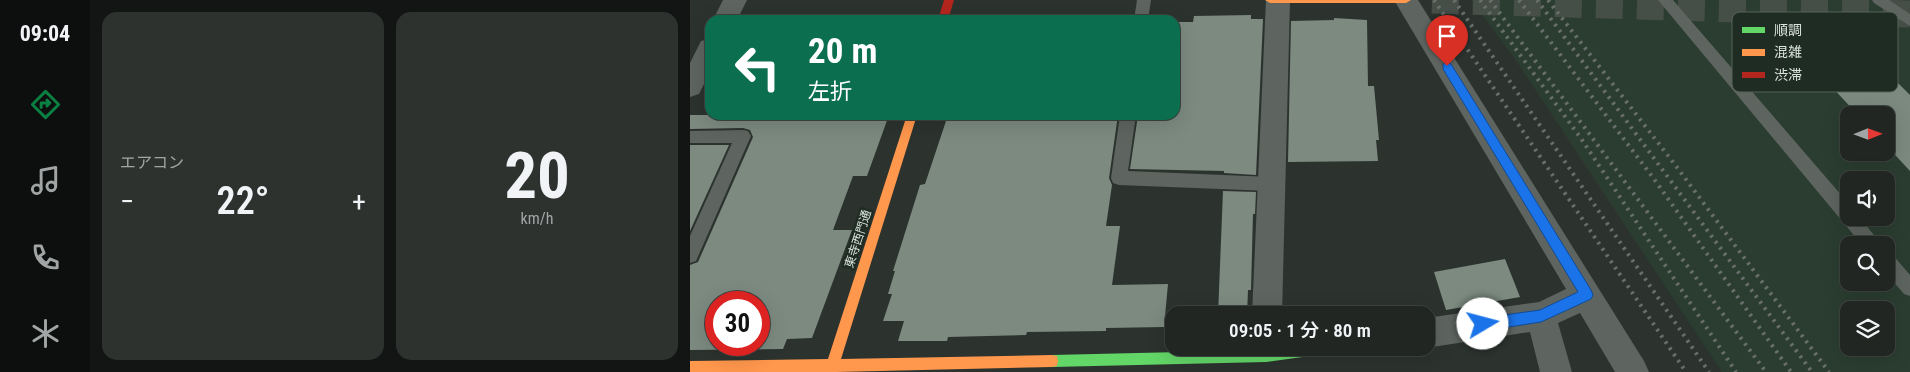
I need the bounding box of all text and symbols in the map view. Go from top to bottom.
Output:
legend [1732,12,1898,92]
pin [1426,15,1468,66]
text: 09:04 [20,21,70,46]
icon: arrive [1433,22,1461,50]
text: 順調 [1774,22,1802,38]
text: 20 m [808,31,877,72]
icon: left [725,35,790,100]
text: 混雑 [1774,44,1802,60]
text: 渋滞 [1774,67,1802,83]
text: 左折 [808,79,852,104]
icon: directions [28,87,63,122]
north arrow [1840,106,1895,161]
map controls [1840,106,1895,356]
text: 20 [504,138,570,214]
text: エアコン [120,153,184,172]
icon: music [28,163,63,198]
button: sound [1840,171,1895,226]
text: 22° [217,179,269,223]
text: − [120,185,134,218]
text: + [352,185,366,218]
street label: 東寺西門通 [842,208,874,270]
text: km/h [521,209,553,228]
button: search [1840,236,1895,291]
icon: phone [28,240,63,275]
speed limit sign: 30 [705,291,770,356]
position arrow [1456,297,1508,349]
button: layers [1840,301,1895,356]
icon: climate [28,316,63,351]
text: 09:05 · 1 分 · 80 m [1229,319,1371,342]

